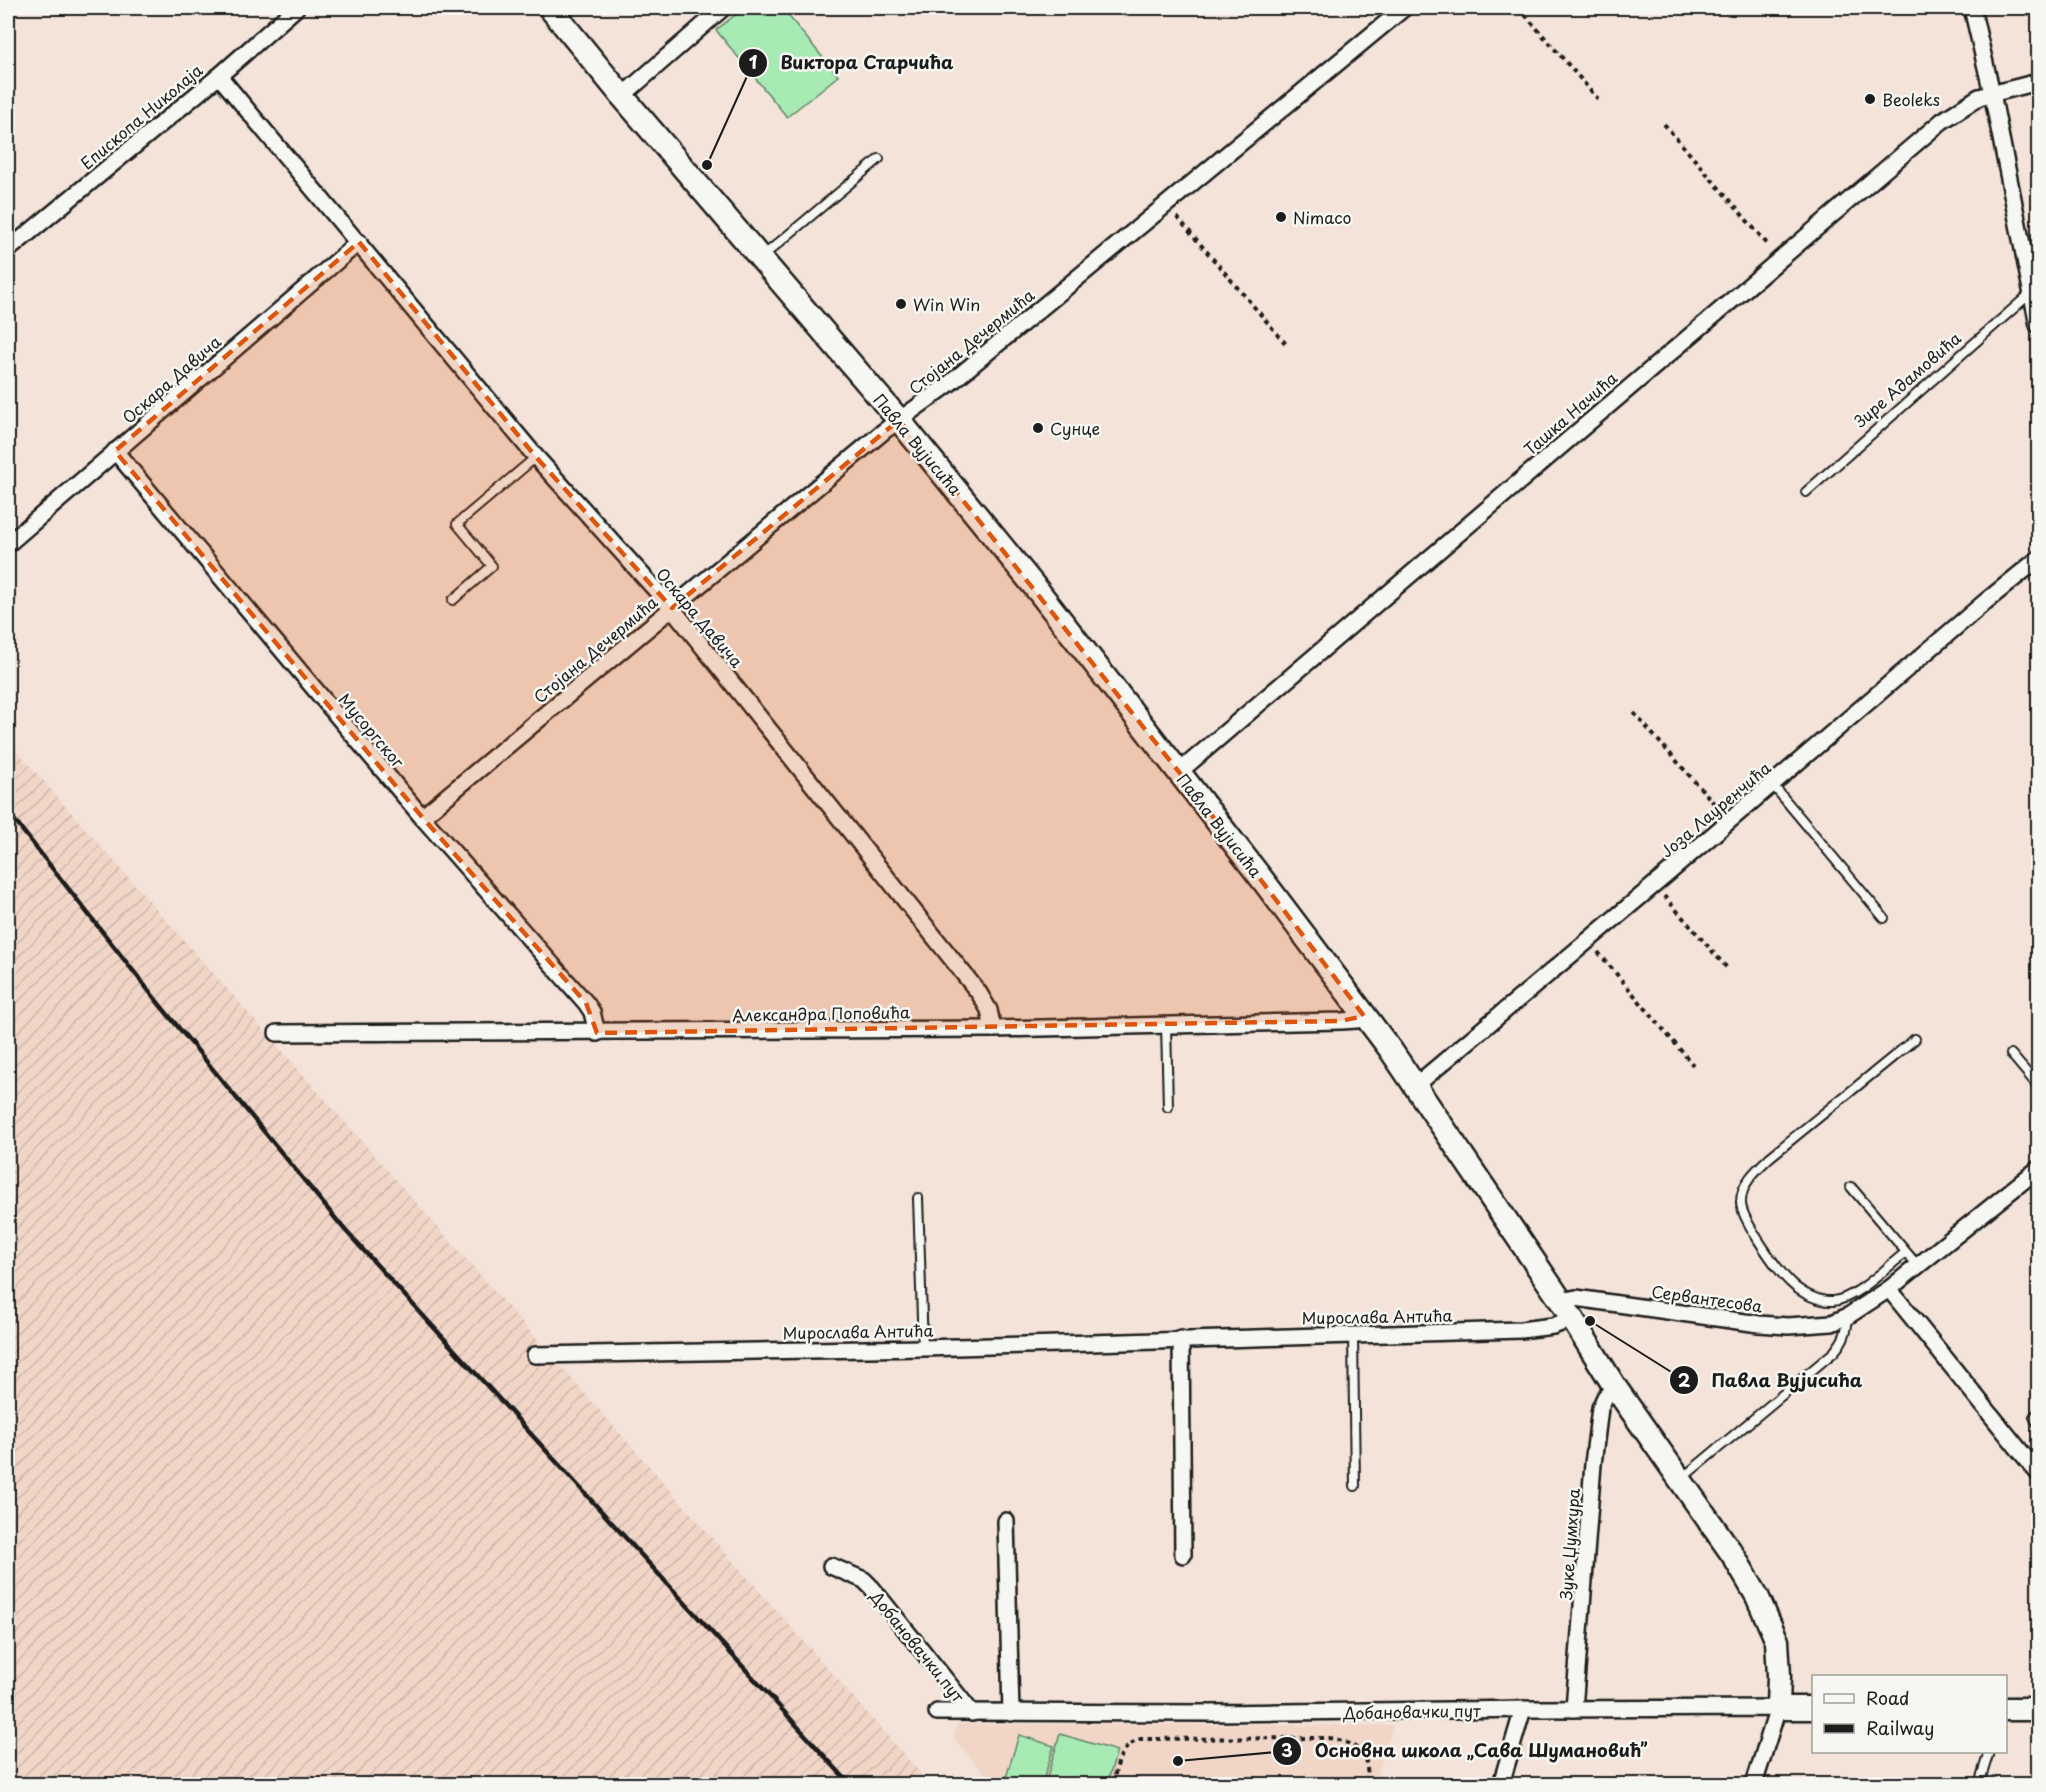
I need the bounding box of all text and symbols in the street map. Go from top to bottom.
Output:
callout: Виктора Старчића [738,45,966,81]
text: 1 [749,48,758,75]
text: Виктора Старчића [780,48,954,75]
street label: Епископа Николаја [75,58,207,174]
place label: Beoleks [1882,87,1940,111]
marker: Beoleks [1863,92,1877,106]
place label: Nimaco [1293,205,1351,229]
marker: Nimaco [1274,210,1288,224]
street label: Стојана Дечермића [903,283,1039,399]
place label: Win Win [913,292,980,316]
marker: Win Win [894,297,908,311]
street label: Зире Адамовића [1848,326,1966,432]
street label: Оскара Давича [116,329,226,429]
street label: Ташка Начића [1518,366,1622,460]
street label: Павла Вујисића [868,388,968,500]
place label: Сунце [1050,416,1100,440]
marker: Сунце [1031,421,1045,435]
street label: Оскара Давича [651,562,749,672]
street label: Стојана Дечермића [528,590,662,708]
street label: Мусоргског [334,688,411,773]
street label: Јоза Лауренчића [1655,756,1775,862]
street label: Павла Вујисића [1172,768,1268,882]
street label: Александра Поповића [732,999,910,1027]
street label: Сервантесова [1650,1278,1764,1318]
street label: Мирослава Антића [1301,1303,1453,1329]
street label: Мирослава Антића [782,1318,934,1344]
callout: Павла Вујисића [1669,1362,1874,1398]
text: 2 [1678,1366,1691,1393]
text: Павла Вујисића [1712,1366,1863,1393]
street label: Зуке Џумхура [1553,1487,1585,1601]
street label: Добановачки пут [865,1584,971,1707]
legend [1812,1675,2007,1753]
text: Road [1866,1684,1910,1711]
street label: Добановачки пут [1342,1698,1481,1724]
text: Railway [1866,1714,1934,1741]
callout: Основна школа „Сава Шумановић” [1272,1733,1660,1769]
text: 3 [1281,1736,1293,1763]
text: Основна школа „Сава Шумановић” [1315,1736,1647,1763]

